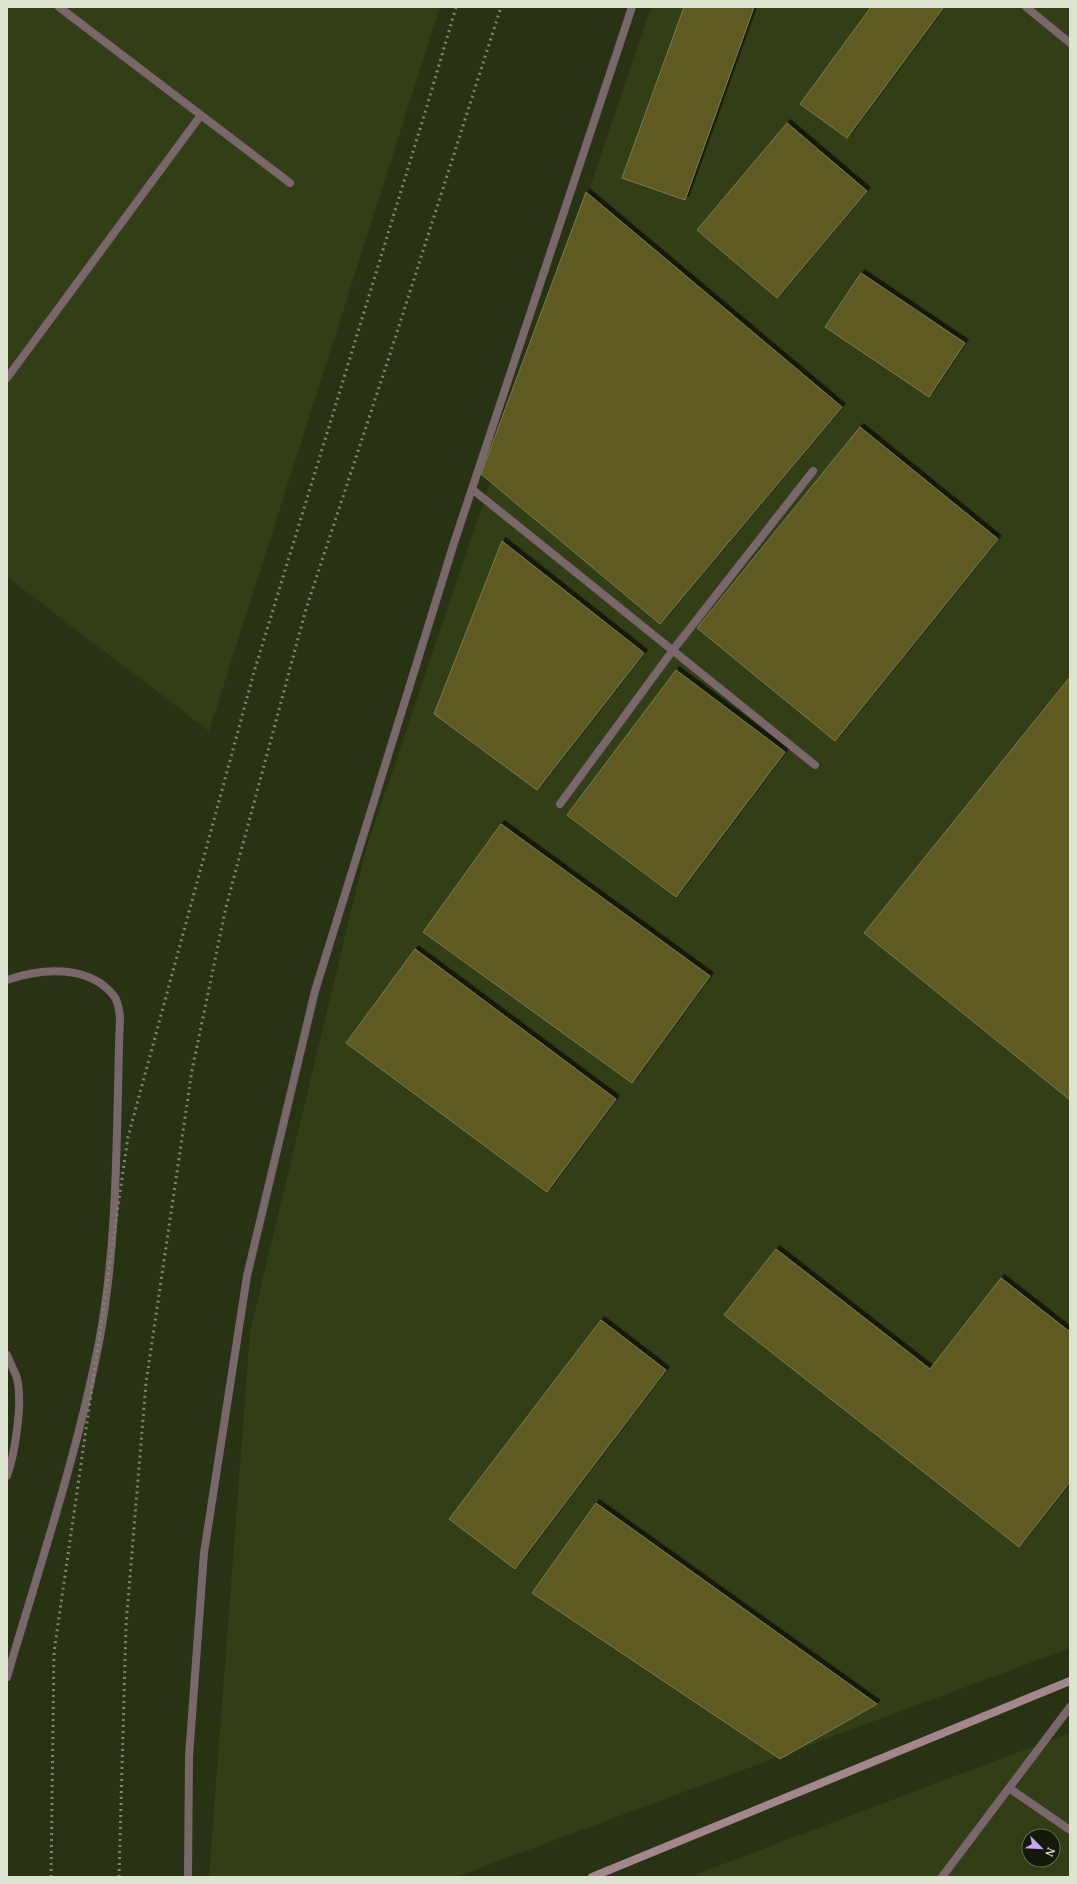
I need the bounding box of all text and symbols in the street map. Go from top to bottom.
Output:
north arrow [1021,1828,1061,1868]
text: N [1042,1845,1058,1859]

